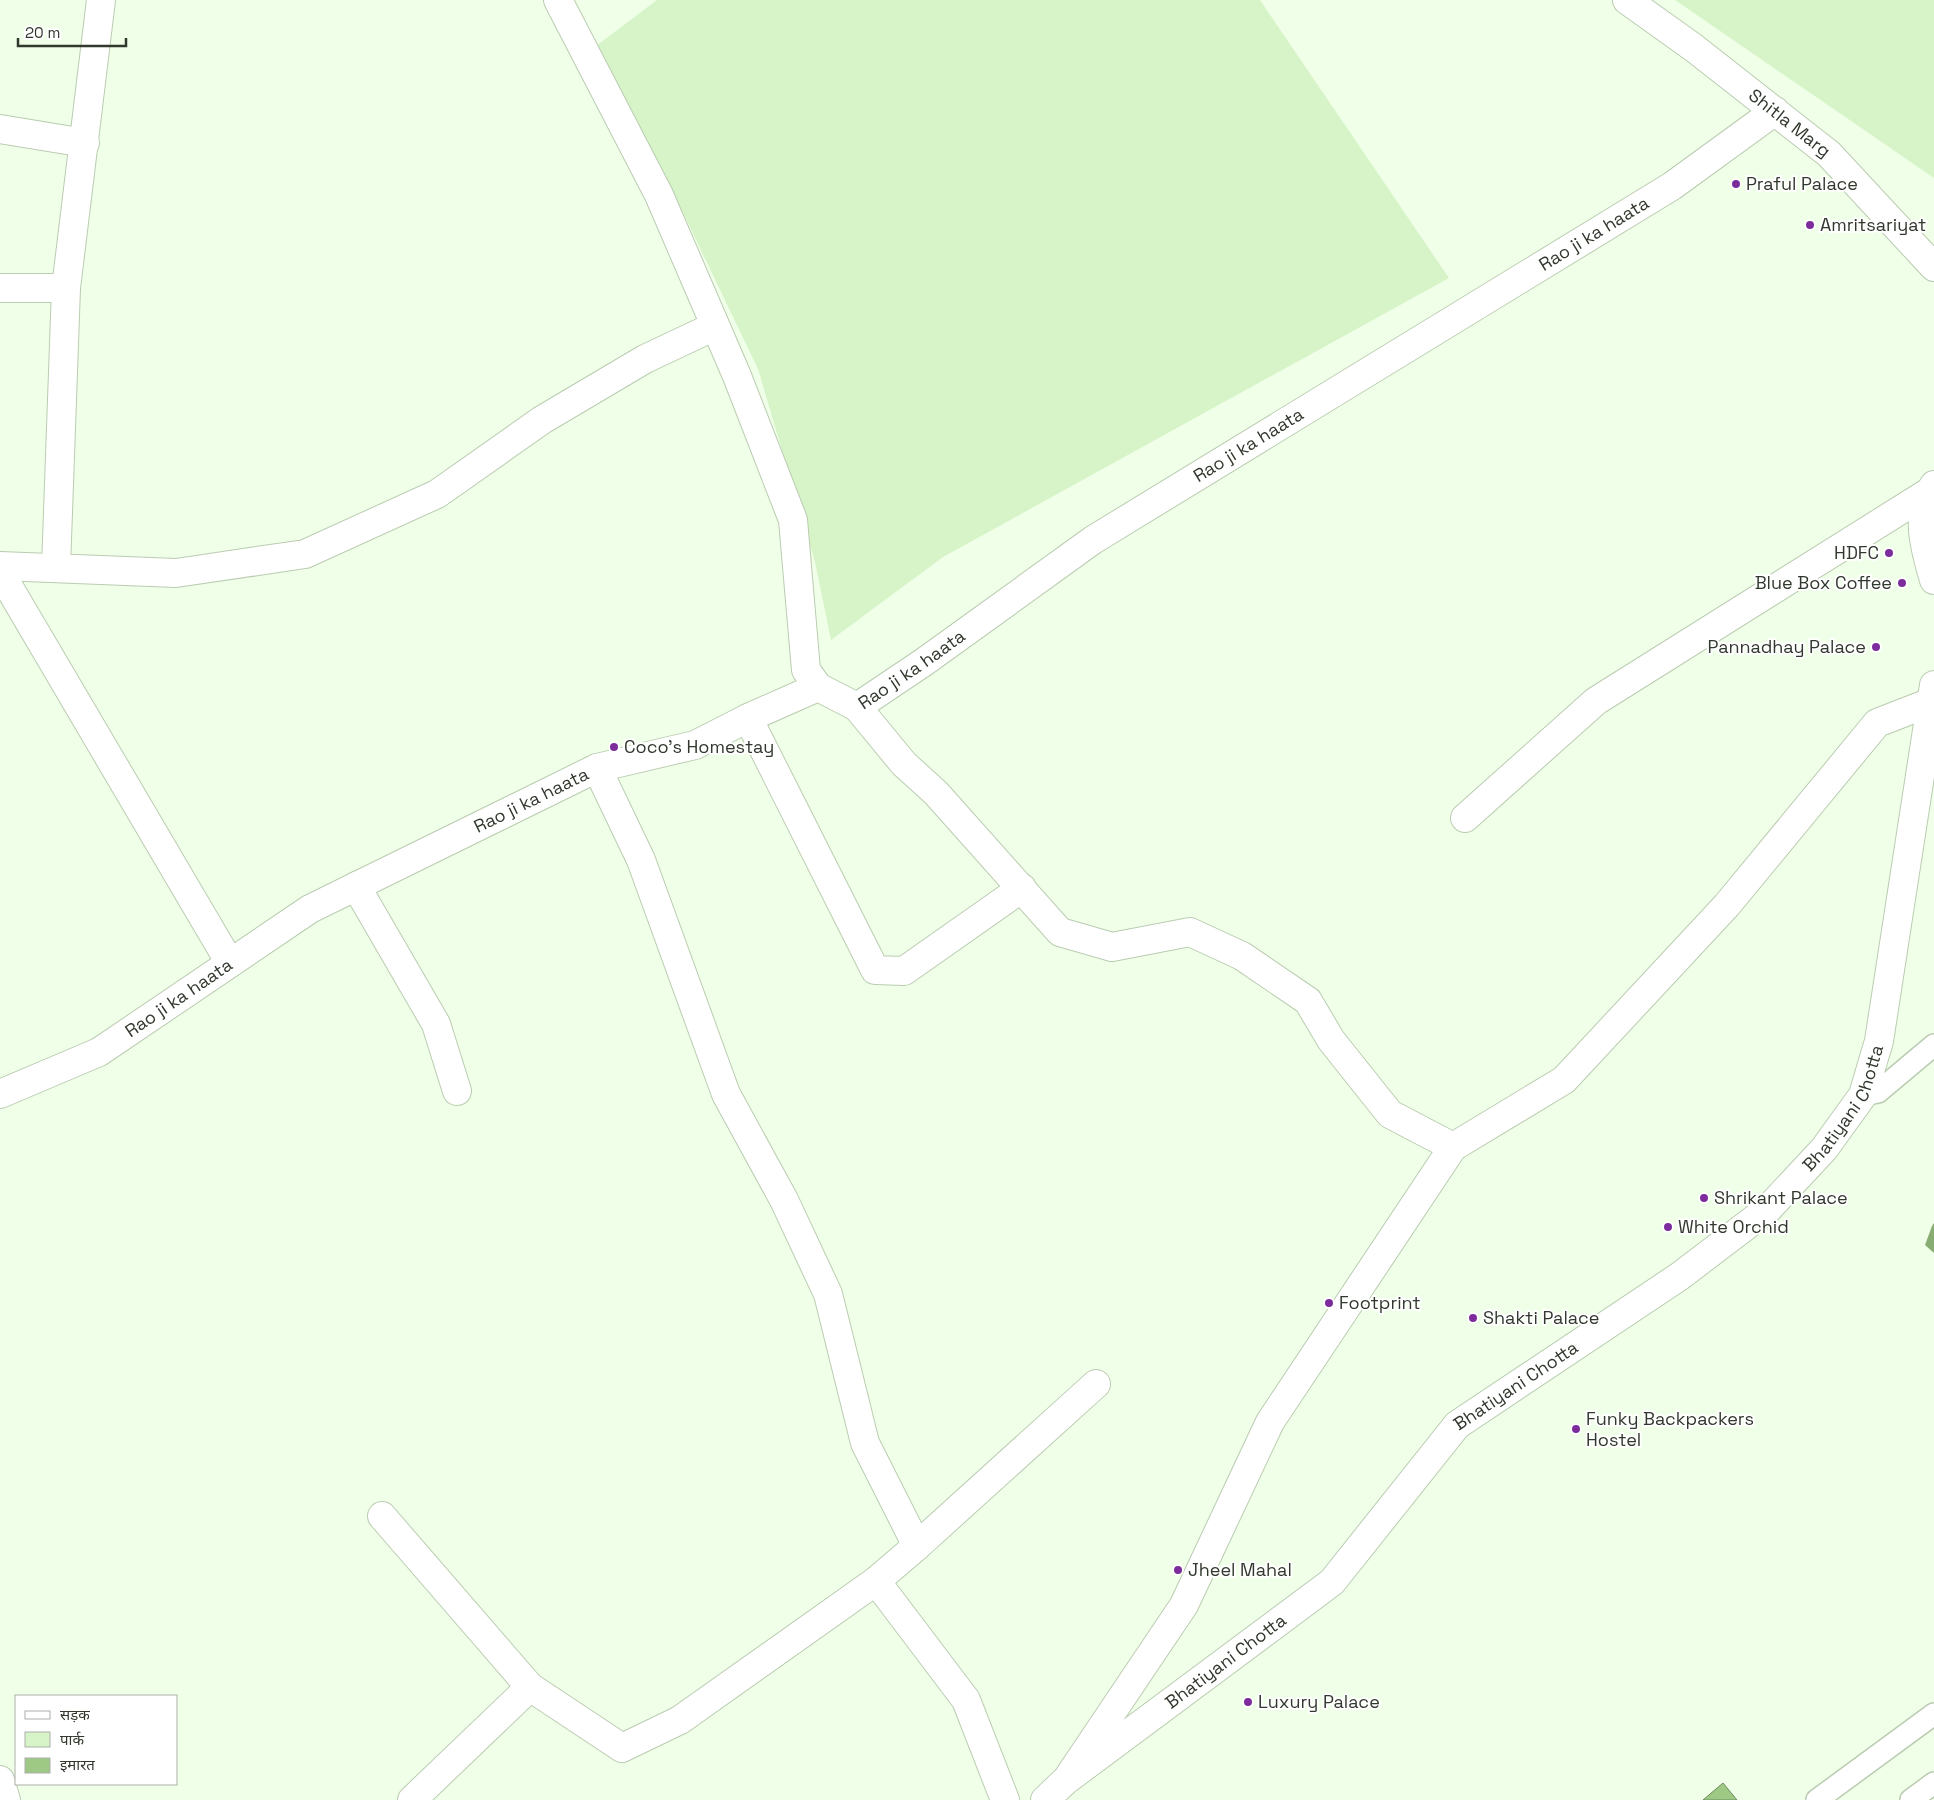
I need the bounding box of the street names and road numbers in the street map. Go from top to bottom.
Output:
street label: Shitla Marg [1744,83,1836,162]
street label: Rao ji ka haata [1534,191,1653,276]
street label: Rao ji ka haata [1189,402,1307,487]
street label: Rao ji ka haata [853,624,969,714]
street label: Rao ji ka haata [470,762,592,838]
street label: Rao ji ka haata [120,953,237,1042]
street label: Bhatiyani Chotta [1797,1042,1888,1176]
street label: Bhatiyani Chotta [1449,1335,1582,1435]
street label: Bhatiyani Chotta [1160,1608,1290,1713]

